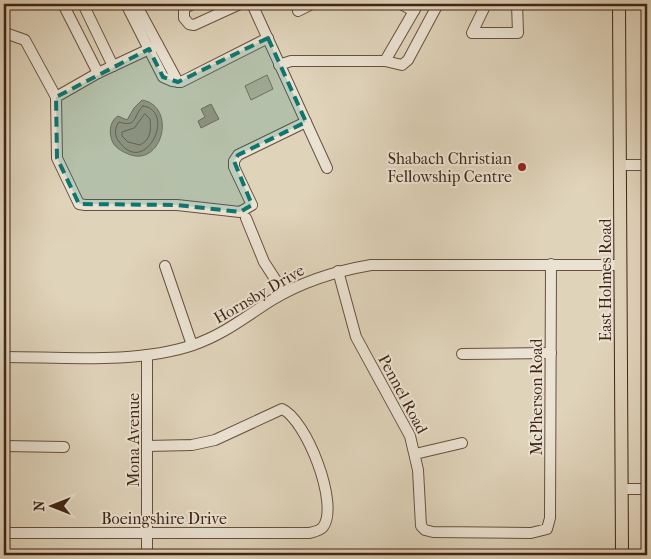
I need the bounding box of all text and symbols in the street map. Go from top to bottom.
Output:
place label: Shabach Christian Fellowship Centre [387,149,513,186]
marker: Shabach Christian Fellowship Centre [516,161,528,173]
street label: East Holmes Road [596,218,615,342]
street label: Hornsby Drive [210,260,308,328]
street label: McPherson Road [527,338,546,455]
street label: Pennel Road [374,351,432,437]
street label: Mona Avenue [124,393,143,487]
north arrow [28,482,78,532]
text: N [31,500,48,511]
street label: Boeingshire Drive [101,509,227,528]

